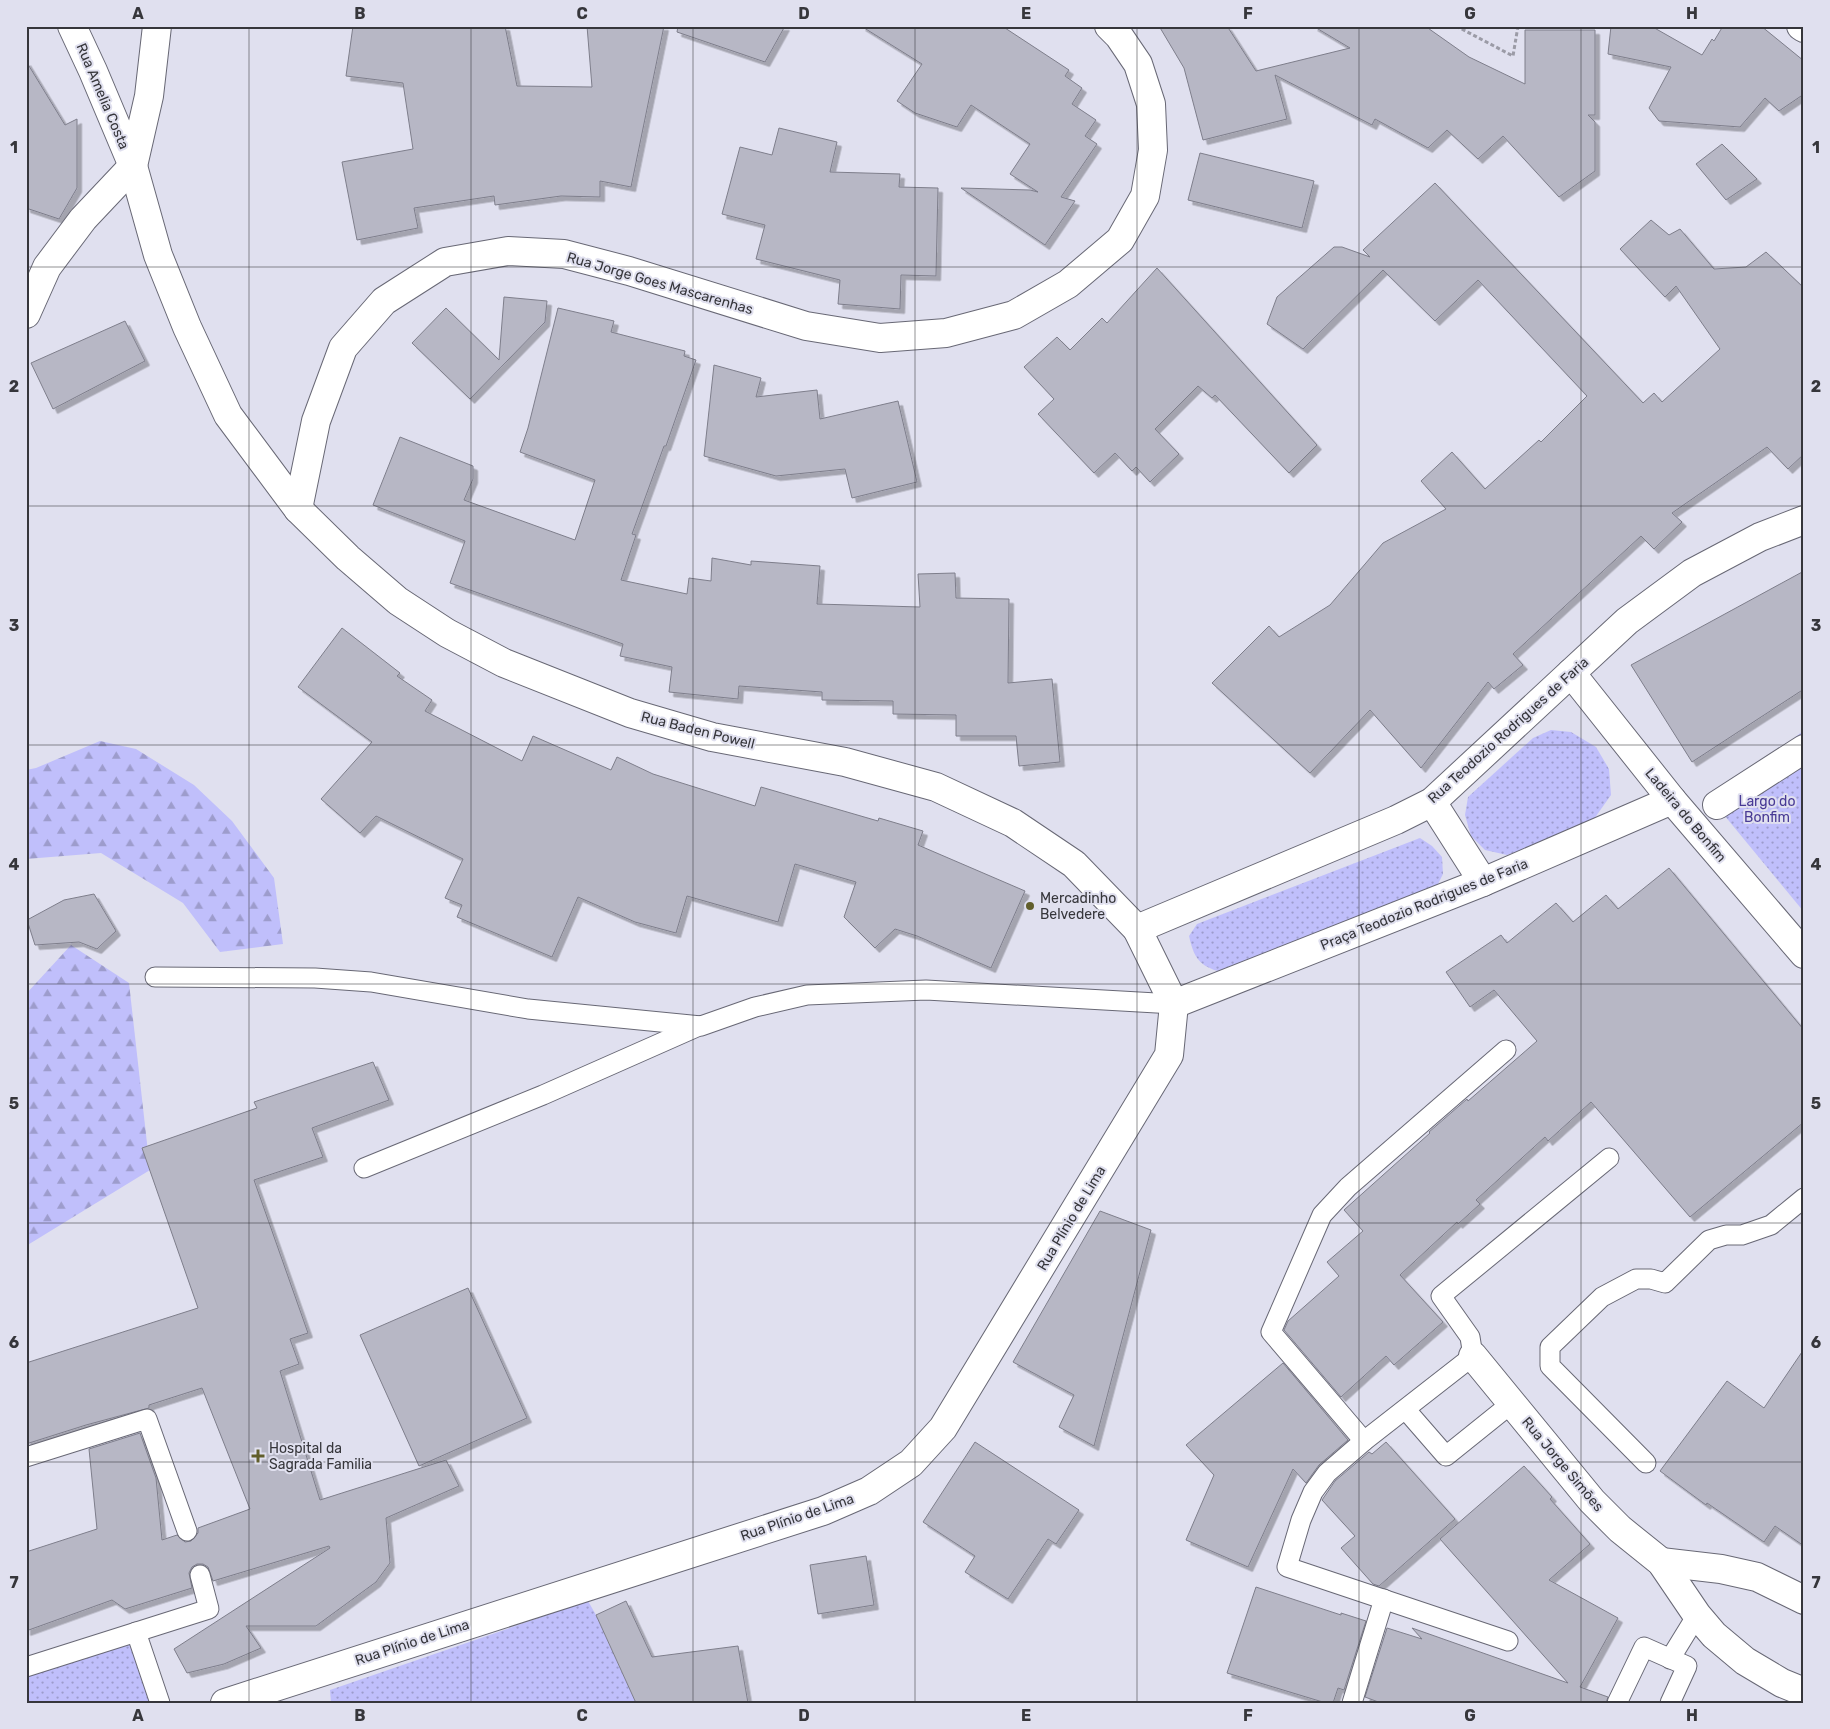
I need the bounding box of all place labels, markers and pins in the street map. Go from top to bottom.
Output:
place label: Mercadinho Belvedere [1040,890,1116,923]
marker: Mercadinho Belvedere [1024,900,1036,912]
place label: Hospital da Sagrada Familia [269,1440,372,1473]
marker: Hospital da Sagrada Familia [251,1449,265,1463]

